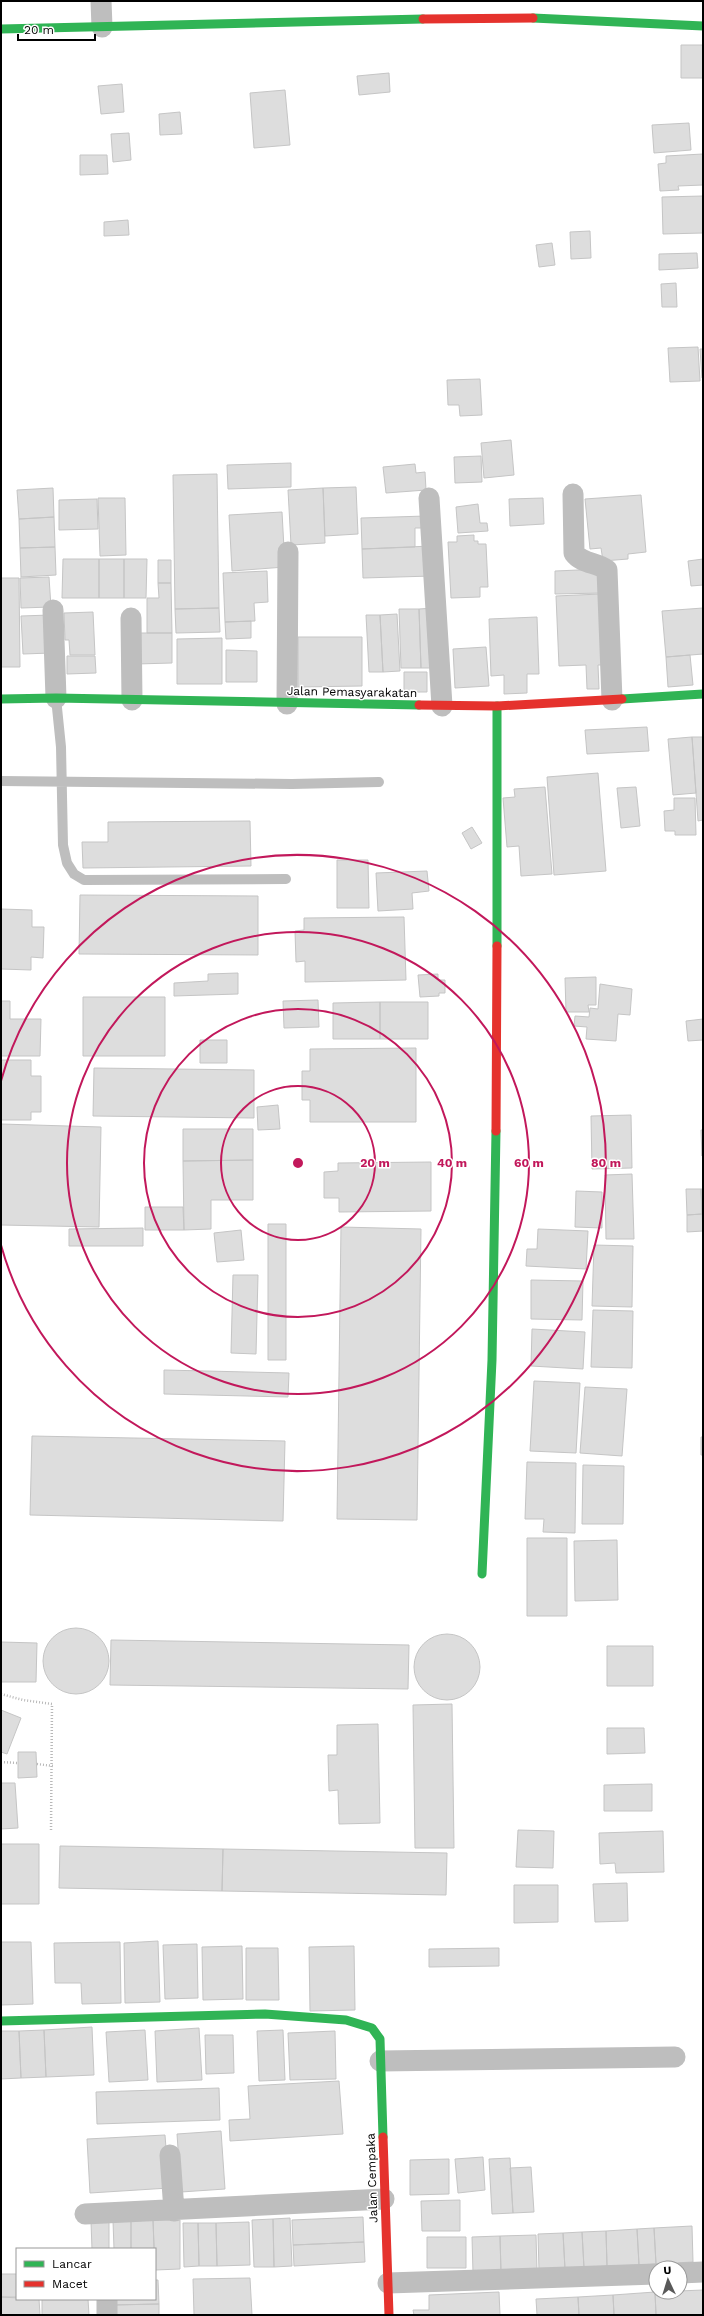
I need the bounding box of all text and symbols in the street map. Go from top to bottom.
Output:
scale bar [18,16,95,42]
text: 20 m [24,23,54,37]
street label: Jalan Pemasyarakatan [287,684,417,700]
centre of rings [291,1156,305,1170]
text: 20 m [360,1156,390,1170]
text: 40 m [437,1156,467,1170]
text: 60 m [514,1156,544,1170]
text: 80 m [591,1156,621,1170]
street label: Jalan Cempaka [363,2133,381,2223]
legend [16,2248,156,2300]
text: Lancar [52,2257,92,2271]
north arrow [648,2260,688,2300]
text: U [663,2264,672,2277]
text: Macet [52,2277,87,2291]

